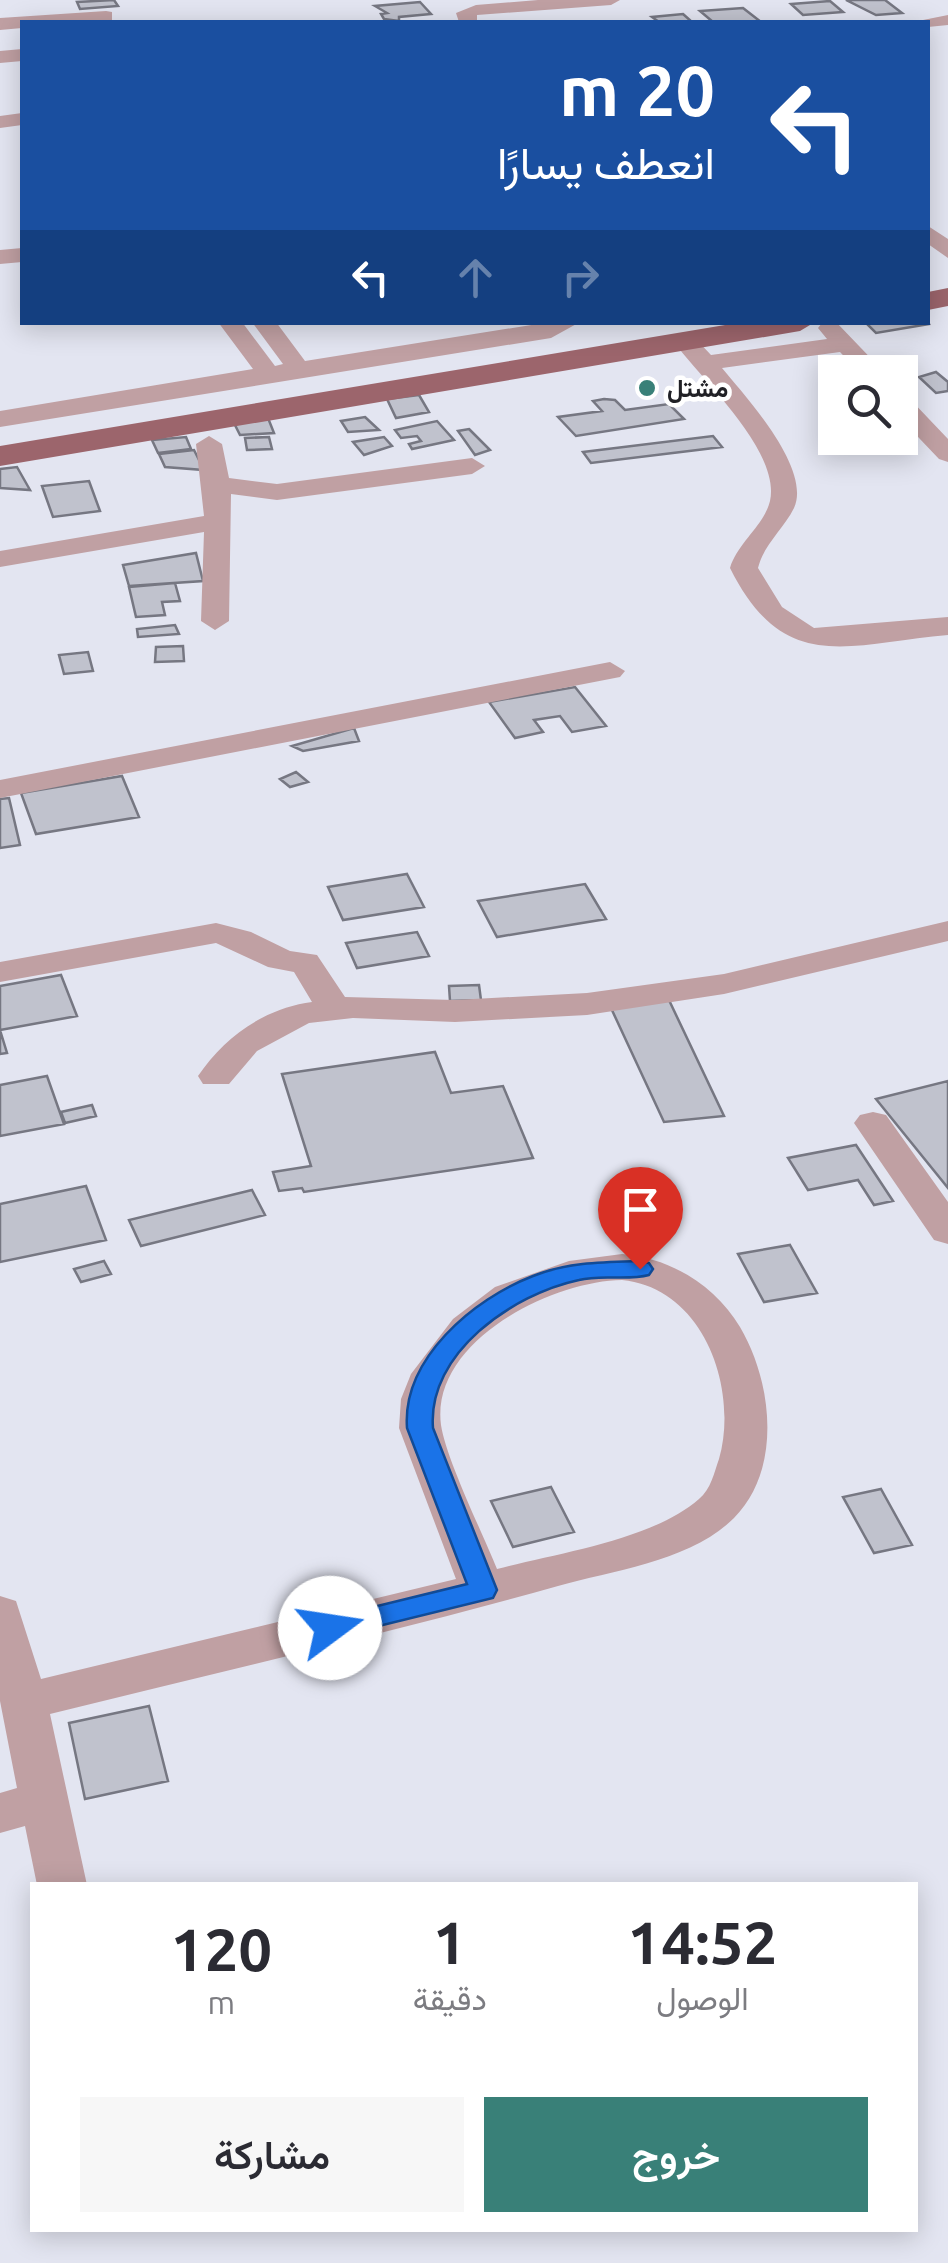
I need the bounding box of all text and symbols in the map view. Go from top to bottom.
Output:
text: 20 m [559,51,715,129]
icon: left [750,60,880,190]
text: انعطف يسارًا [497,137,715,188]
icon: left [343,250,398,305]
icon: ahead [448,250,503,305]
icon: right [553,250,608,305]
map controls [818,355,918,455]
button: search [818,355,918,455]
place label: مشتل [667,374,728,403]
marker: مشتل [636,377,658,399]
pin [598,1167,683,1270]
icon: arrive [613,1182,668,1237]
position arrow [278,1576,382,1680]
text: 1 [433,1908,467,1975]
text: 14:52 [627,1908,777,1975]
text: 120 [171,1915,272,1982]
text: دقيقة [413,1980,487,2016]
text: الوصول [656,1980,749,2016]
text: m [208,1984,235,2020]
button: مشاركة [80,2097,464,2212]
button: خروج [484,2097,868,2212]

